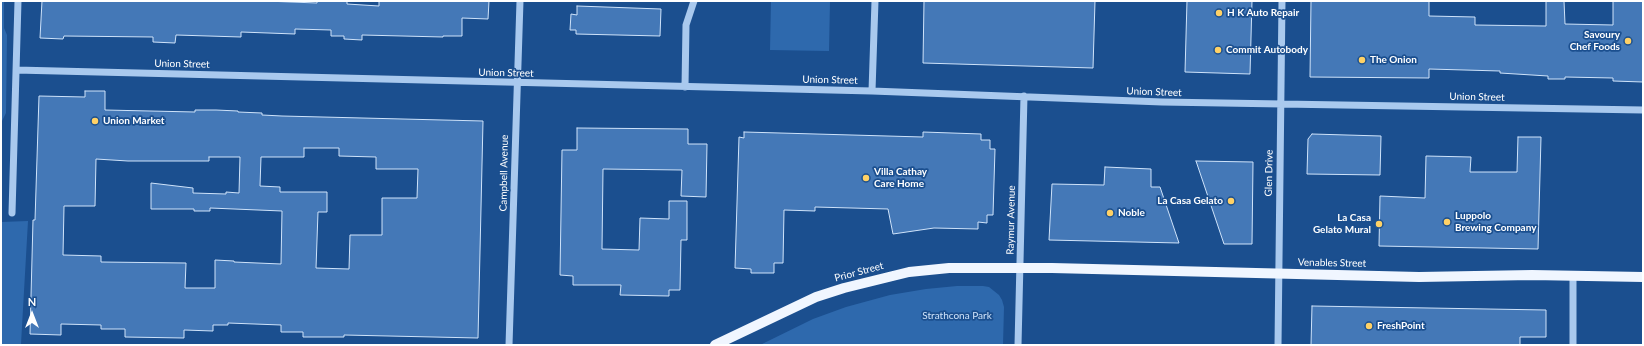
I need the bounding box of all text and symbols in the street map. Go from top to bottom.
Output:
place label: H K Auto Repair [1227,7,1299,19]
marker: H K Auto Repair [1214,8,1224,18]
place label: Savoury Chef Foods [1570,29,1620,52]
marker: Savoury Chef Foods [1623,36,1633,46]
place label: Commit Autobody [1226,44,1308,56]
marker: Commit Autobody [1213,45,1223,55]
place label: The Onion [1370,54,1417,66]
marker: The Onion [1357,55,1367,65]
street label: Union Street [154,58,210,70]
street label: Union Street [478,67,534,79]
street label: Union Street [802,74,858,86]
street label: Union Street [1126,85,1182,99]
street label: Union Street [1449,91,1505,103]
place label: Union Market [103,115,164,127]
marker: Union Market [90,116,100,126]
street label: Campbell Avenue [497,135,511,211]
street label: Glen Drive [1263,149,1275,197]
place label: Villa Cathay Care Home [874,166,927,190]
marker: Villa Cathay Care Home [861,173,871,183]
street label: Raymur Avenue [1004,185,1018,255]
place label: La Casa Gelato [1157,195,1223,207]
marker: La Casa Gelato [1226,196,1236,206]
place label: Noble [1118,207,1145,219]
marker: Noble [1105,208,1115,218]
place label: Luppolo Brewing Company [1455,210,1536,234]
place label: La Casa Gelato Mural [1313,212,1371,236]
marker: Luppolo Brewing Company [1442,217,1452,227]
marker: La Casa Gelato Mural [1374,219,1384,229]
street label: Venables Street [1298,256,1366,270]
street label: Prior Street [833,260,885,284]
north arrow [12,294,52,334]
text: N [28,295,36,308]
park label: Strathcona Park [922,310,992,322]
place label: FreshPoint [1377,320,1425,332]
marker: FreshPoint [1364,321,1374,331]

